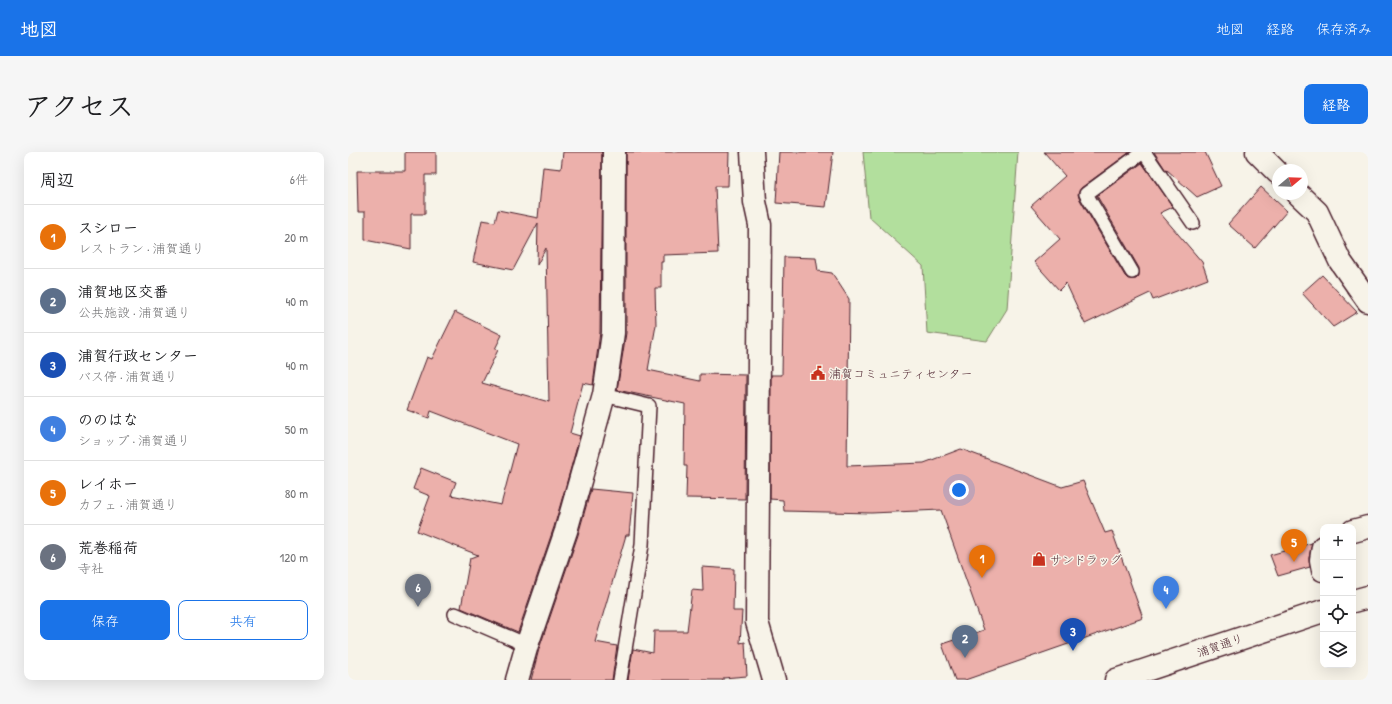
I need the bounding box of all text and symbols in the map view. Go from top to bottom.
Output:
text: 地図 [20,16,58,42]
text: 地図 [1216,19,1244,38]
text: 経路 [1266,19,1294,38]
text: 保存済み [1316,19,1372,38]
button: 経路 [1304,84,1368,124]
text: アクセス [24,87,134,125]
north arrow [1272,164,1308,200]
text: 周辺 [40,168,74,191]
text: 6件 [290,170,308,188]
text: スシロー [78,217,138,238]
text: 1 [51,228,55,246]
text: 20 m [284,228,308,246]
text: レストラン · 浦賀通り [78,239,205,257]
text: 浦賀地区交番 [78,281,168,302]
text: 2 [50,292,56,310]
text: 40 m [285,292,308,310]
text: 公共施設 · 浦賀通り [78,303,191,321]
text: 浦賀行政センター [78,345,198,366]
text: 3 [50,356,56,374]
text: 40 m [285,356,308,374]
public building icon: 浦賀コミュニティセンター [810,365,826,381]
place label: 浦賀コミュニティセンター [829,365,973,382]
text: バス停 · 浦賀通り [78,367,178,385]
text: ののはな [78,409,138,430]
text: 4 [51,420,55,438]
text: 50 m [285,420,308,438]
text: ショップ · 浦賀通り [78,431,190,449]
text: レイホー [78,473,138,494]
your location [949,480,969,500]
text: 5 [50,484,56,502]
text: 80 m [285,484,308,502]
text: カフェ · 浦賀通り [78,495,178,513]
map controls [1320,524,1356,668]
button: + [1320,524,1356,560]
pin: 5 [1281,529,1307,562]
text: 荒巻稲荷 [78,537,138,558]
pin: 1 [969,545,995,578]
text: 6 [50,548,56,566]
text: 120 m [280,548,308,566]
shop icon: サンドラッグ [1031,551,1047,567]
place label: サンドラッグ [1050,551,1122,568]
text: 寺社 [78,559,104,577]
button: − [1320,560,1356,596]
pin: 6 [405,574,431,607]
pin: 4 [1153,576,1179,609]
button: locate [1320,596,1356,632]
button: 保存 [40,600,170,640]
button: 共有 [178,600,308,640]
pin: 3 [1060,618,1086,651]
pin: 2 [952,625,978,658]
street label: 浦賀通り [1195,629,1245,661]
button: layers [1320,632,1356,668]

